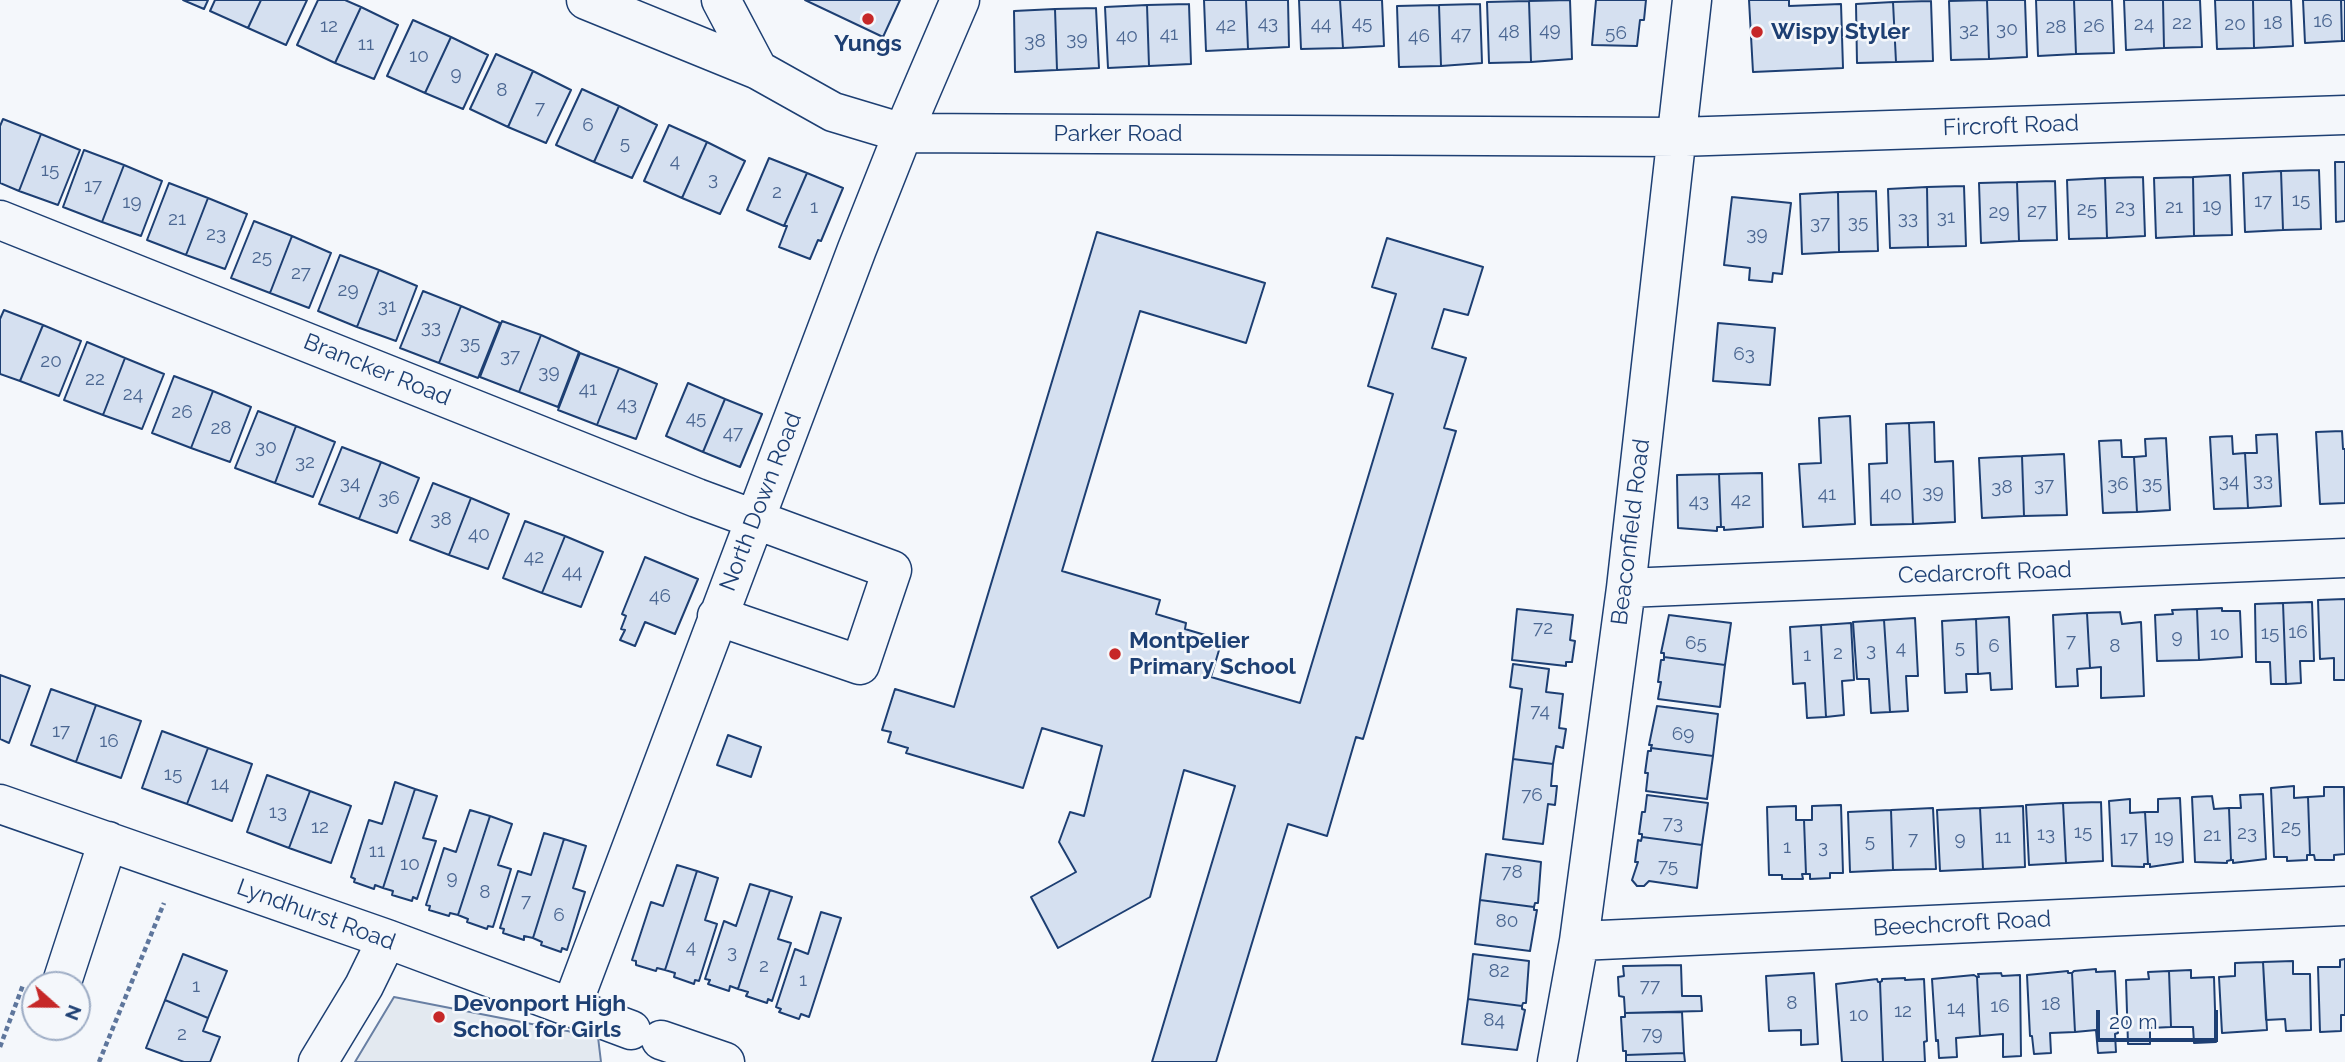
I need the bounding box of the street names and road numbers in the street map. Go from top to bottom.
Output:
street label: Fircroft Road [1942,110,2080,142]
street label: Parker Road [1054,120,1182,148]
street label: Brancker Road [299,328,455,412]
street label: North Down Road [714,409,808,595]
street label: Beaconfield Road [1606,437,1656,627]
street label: Cedarcroft Road [1898,556,2072,590]
street label: Lyndhurst Road [233,874,399,956]
street label: Beechcroft Road [1872,906,2052,942]

